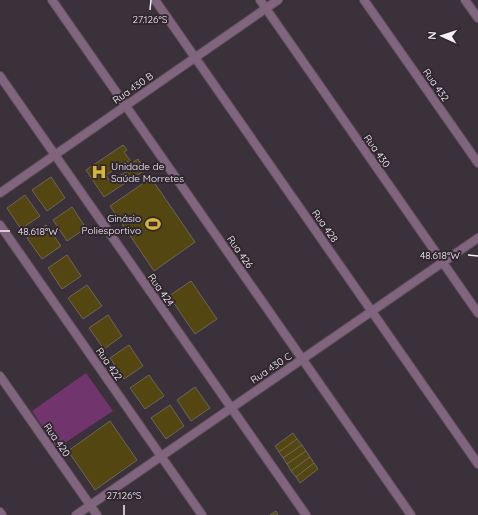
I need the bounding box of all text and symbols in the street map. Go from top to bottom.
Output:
text: 27.126°S [133,13,168,26]
north arrow [422,16,462,56]
text: N [425,31,439,40]
street label: Rua 432 [420,66,452,104]
street label: Rua 430 B [110,69,156,107]
street label: Rua 430 [361,132,393,170]
place label: Unidade de Saúde Morretes [111,160,184,185]
hospital icon: Unidade de Saúde Morretes [90,163,108,181]
street label: Rua 428 [309,207,341,245]
place label: Ginásio Poliesportivo [82,212,141,237]
sports icon: Ginásio Poliesportivo [144,215,162,233]
text: 48.618°W [18,225,58,238]
street label: Rua 426 [224,233,256,271]
text: 48.618°W [420,249,460,262]
street label: Rua 424 [145,271,177,309]
street label: Rua 422 [93,345,125,383]
street label: Rua 430 C [248,349,294,386]
street label: Rua 420 [41,421,73,459]
text: 27.126°S [107,489,142,502]

